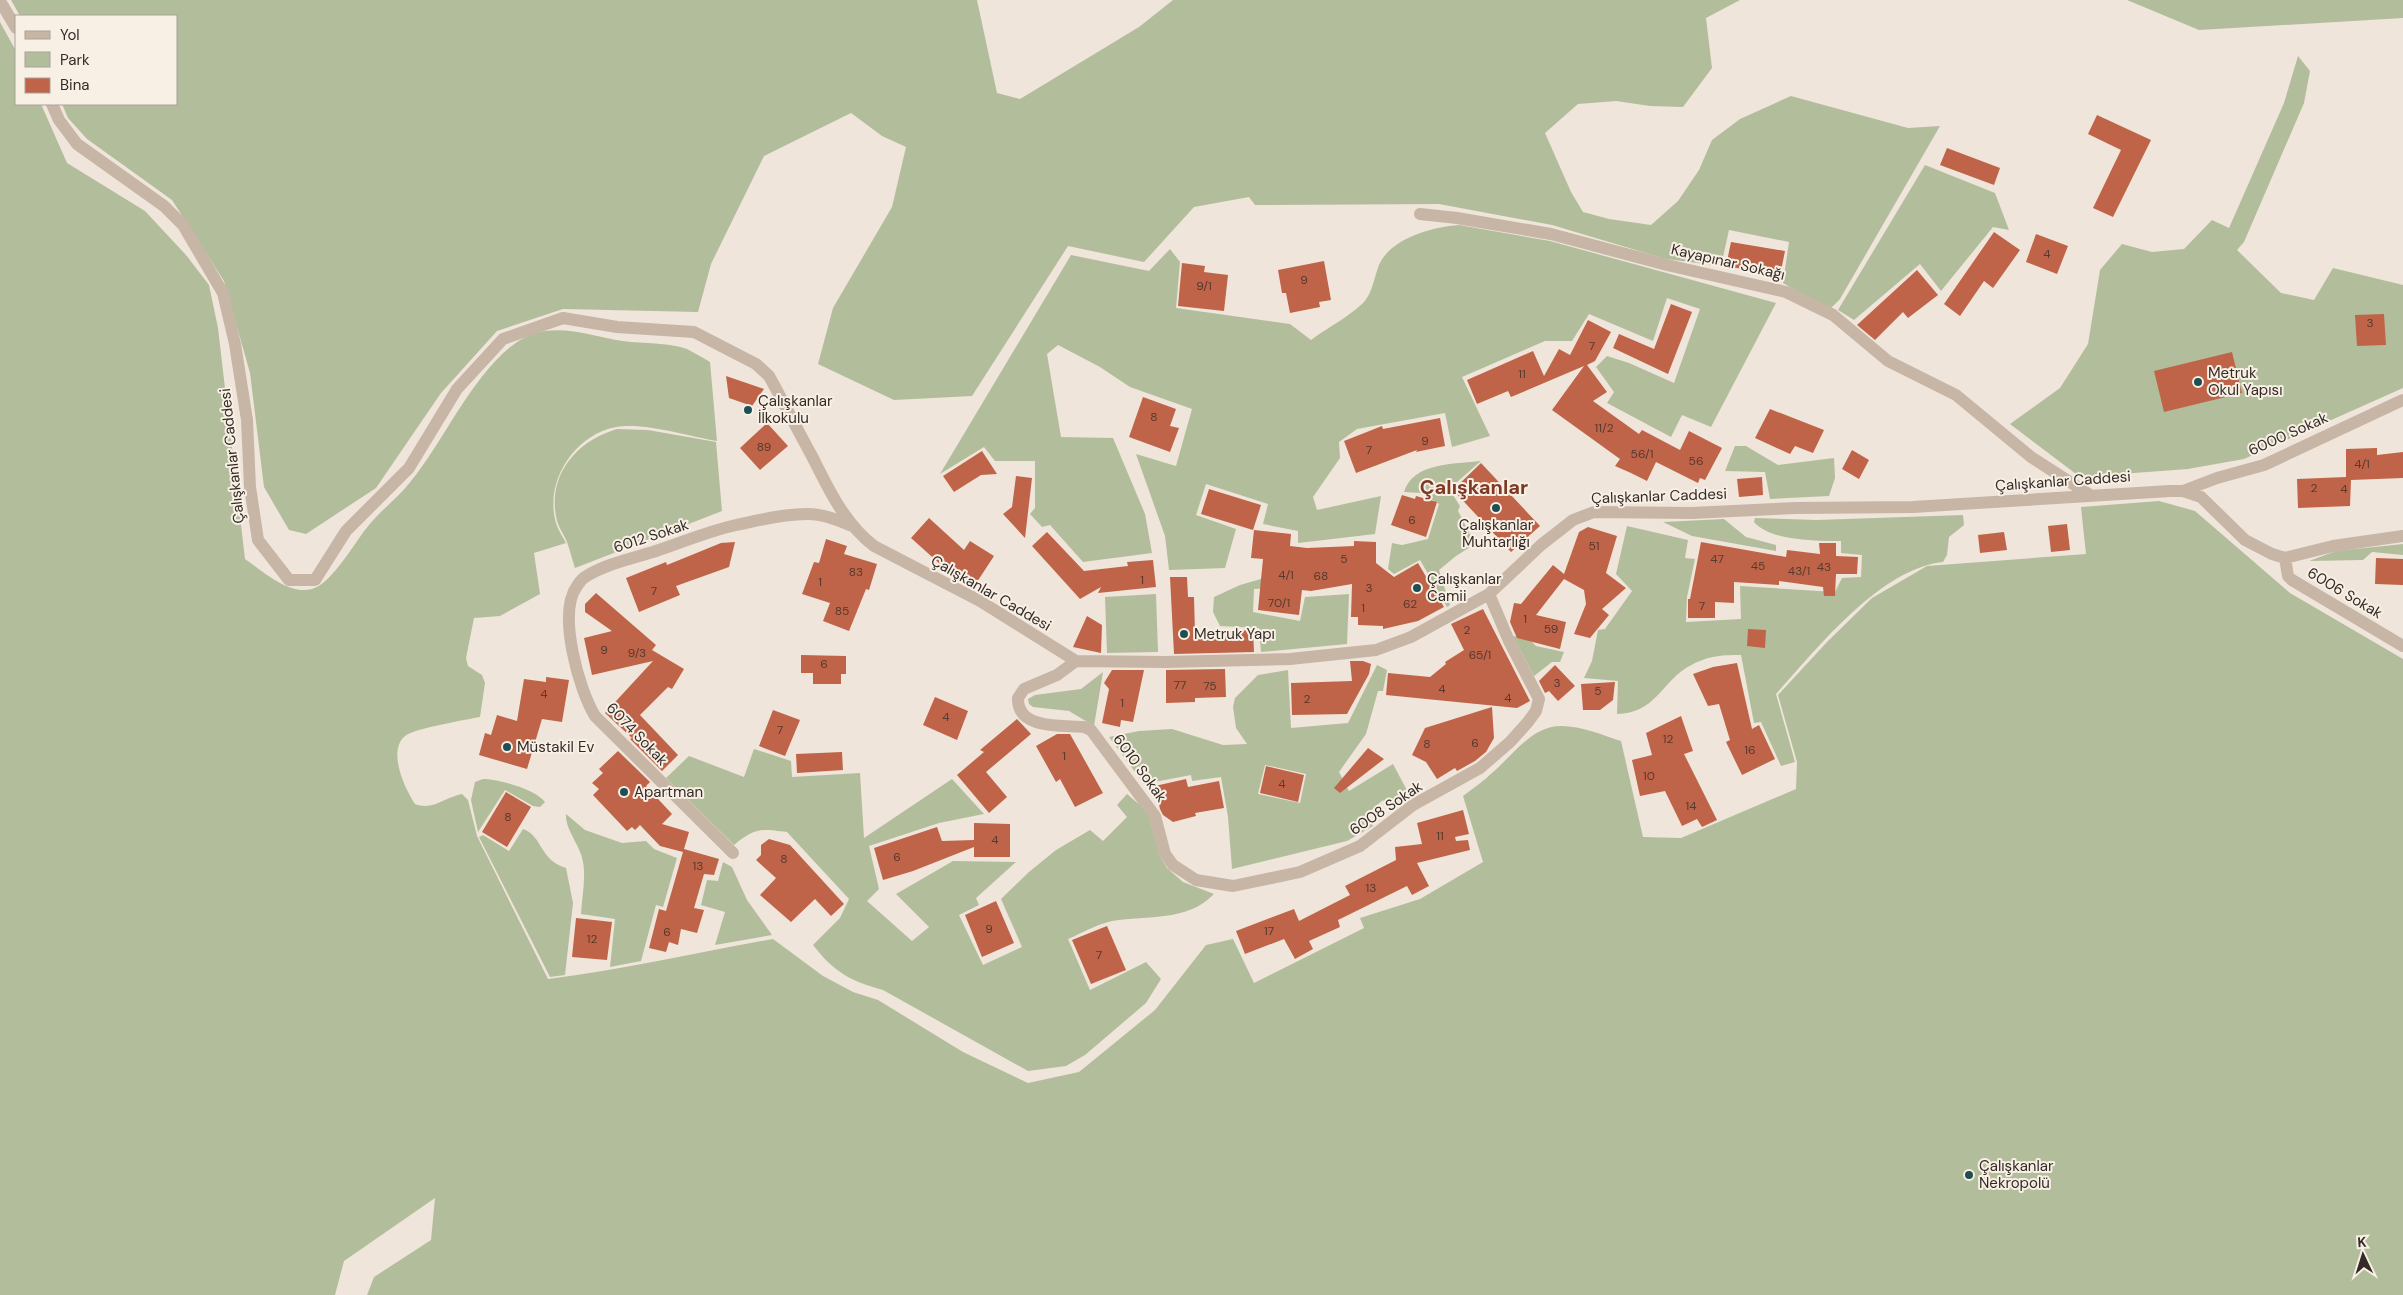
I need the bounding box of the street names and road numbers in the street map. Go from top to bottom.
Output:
street label: Kayapınar Sokağı [1669,239,1787,285]
street label: Çalışkanlar Caddesi [215,387,249,525]
street label: 6000 Sokak [2245,407,2331,460]
street label: Çalışkanlar Caddesi [1995,466,2131,496]
street label: Çalışkanlar Caddesi [1591,484,1727,508]
street label: 6012 Sokak [611,514,692,558]
street label: Çalışkanlar Caddesi [927,550,1055,636]
street label: 6006 Sokak [2304,563,2387,623]
street label: 6074 Sokak [602,698,672,770]
street label: 6010 Sokak [1109,730,1172,806]
street label: 6008 Sokak [1346,776,1427,840]

